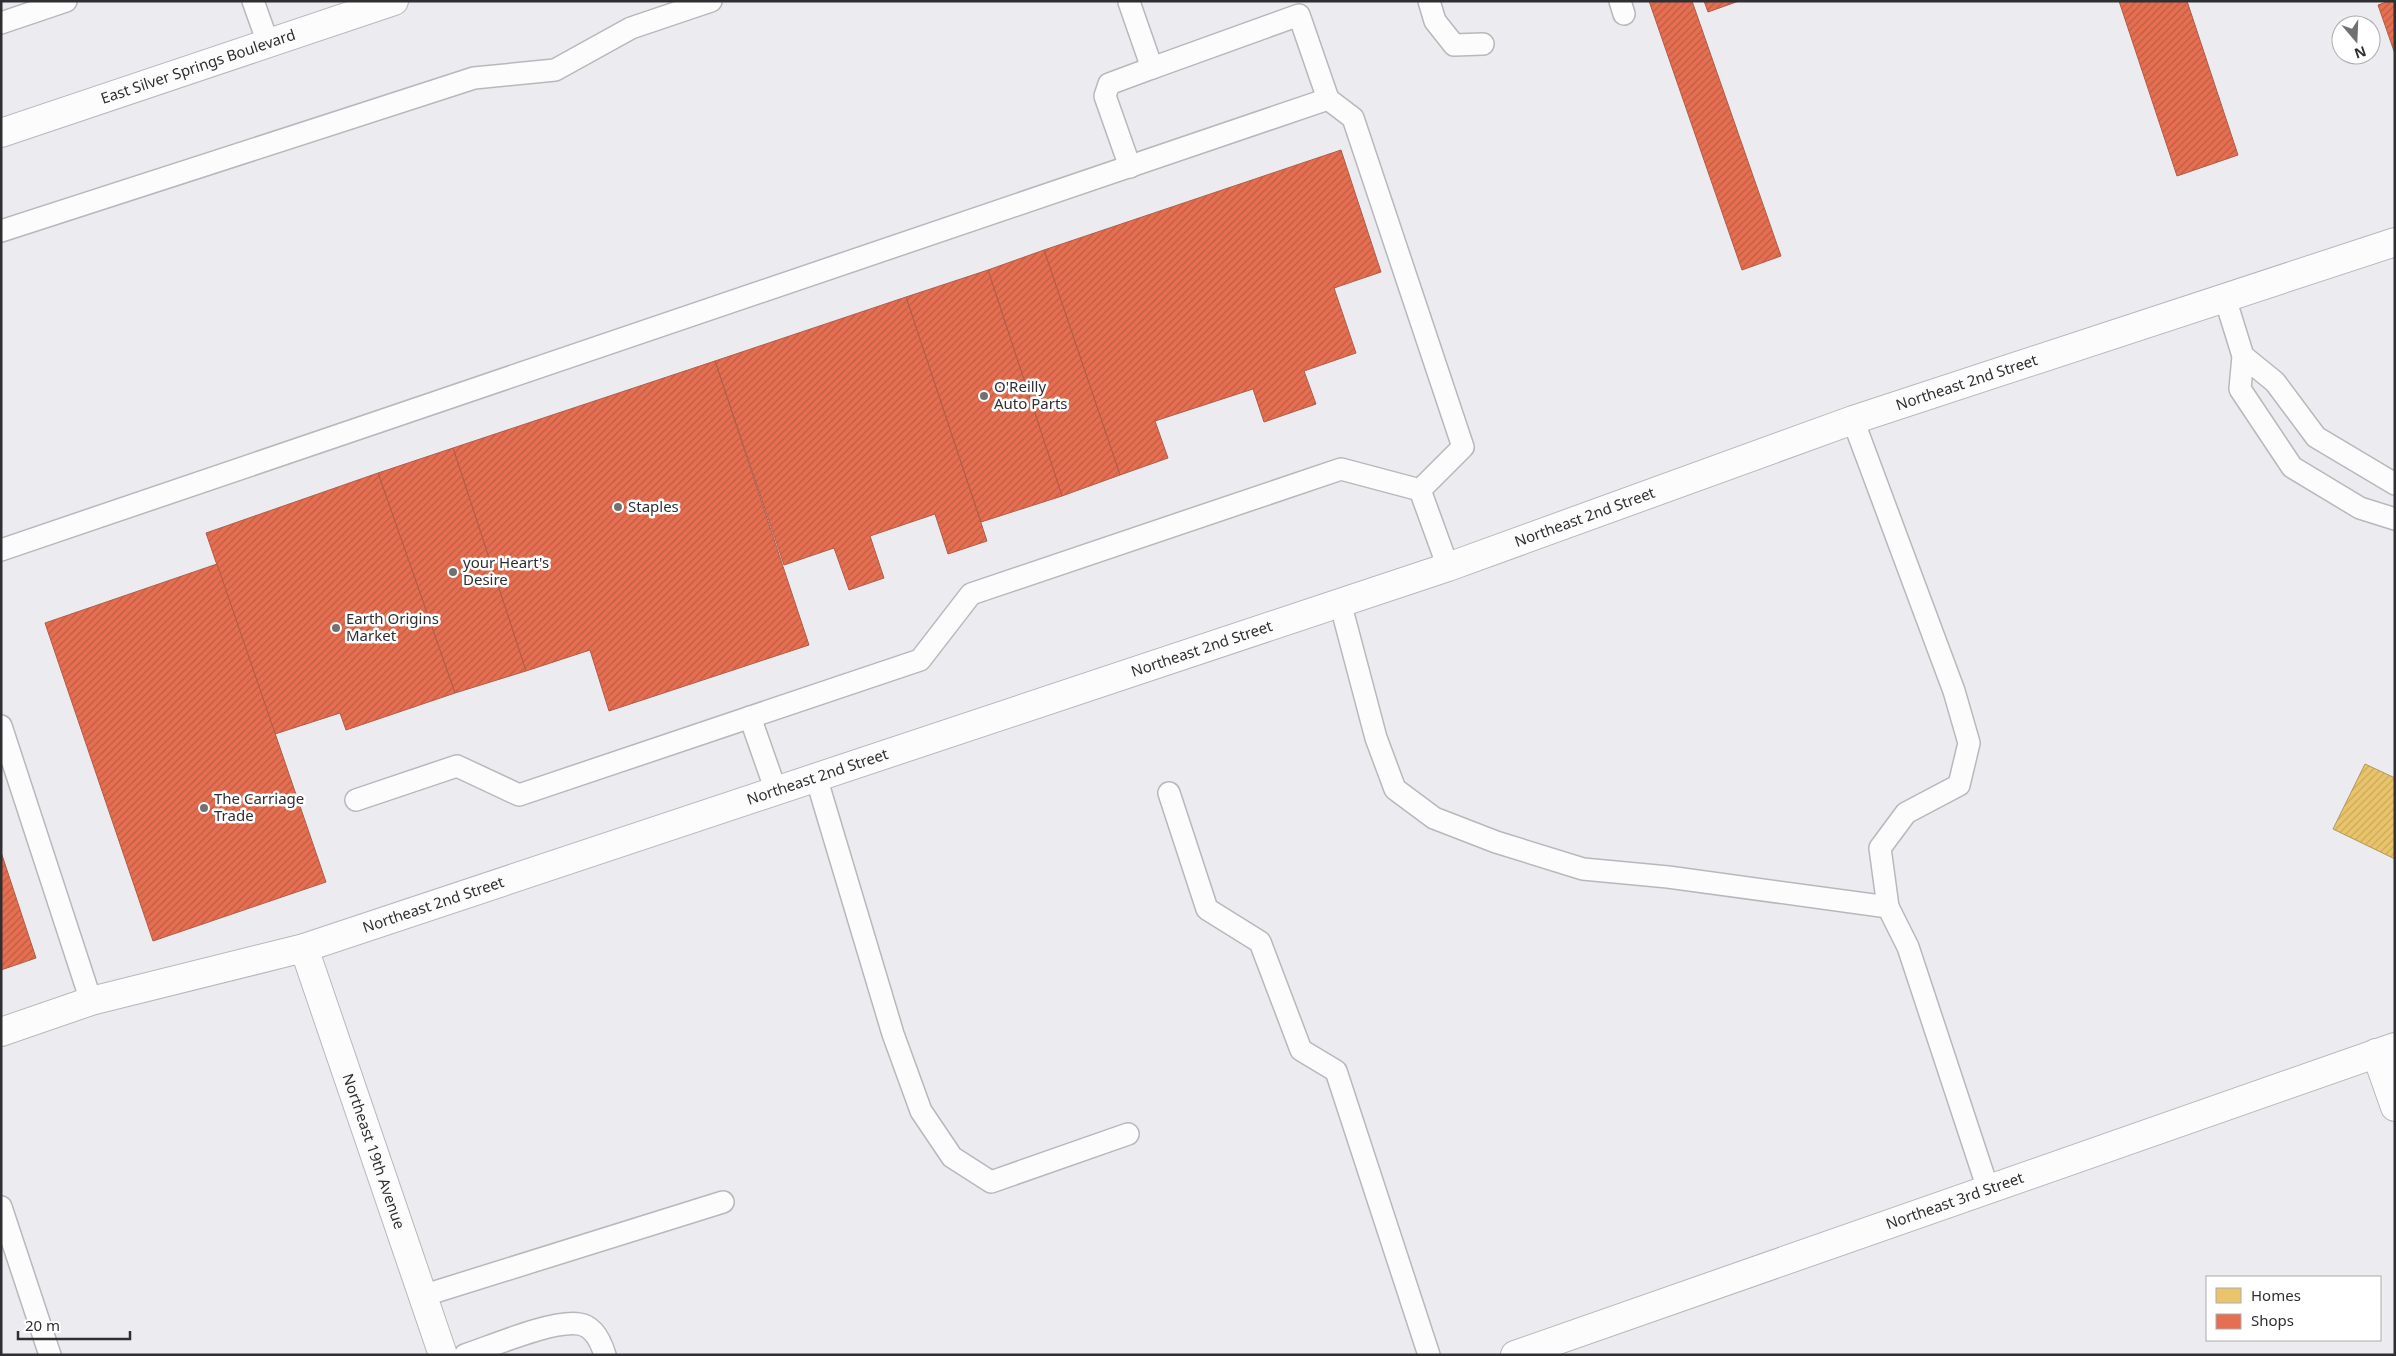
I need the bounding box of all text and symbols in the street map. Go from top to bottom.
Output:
north arrow [2331,15,2381,65]
street label: East Silver Springs Boulevard [98,24,298,108]
text: N [2352,42,2369,64]
street label: Northeast 2nd Street [1893,349,2040,414]
place label: O'Reilly Auto Parts [994,376,1068,413]
marker: O'Reilly Auto Parts [978,390,990,402]
street label: Northeast 2nd Street [1512,482,1658,551]
place label: Staples [628,496,679,516]
marker: Staples [612,501,624,513]
place label: your Heart's Desire [463,552,549,589]
marker: your Heart's Desire [447,566,459,578]
place label: Earth Origins Market [346,608,439,645]
street label: Northeast 2nd Street [1128,615,1275,681]
marker: Earth Origins Market [330,622,342,634]
street label: Northeast 2nd Street [744,743,891,809]
place label: The Carriage Trade [214,788,304,825]
marker: The Carriage Trade [198,802,210,814]
street label: Northeast 2nd Street [360,871,507,937]
street label: Northeast 19th Avenue [339,1071,410,1232]
street label: Northeast 3rd Street [1883,1167,2026,1233]
legend [2206,1276,2381,1341]
text: Homes [2251,1285,2301,1305]
scale bar [18,1308,130,1340]
text: Shops [2251,1310,2294,1330]
text: 20 m [25,1315,60,1335]

